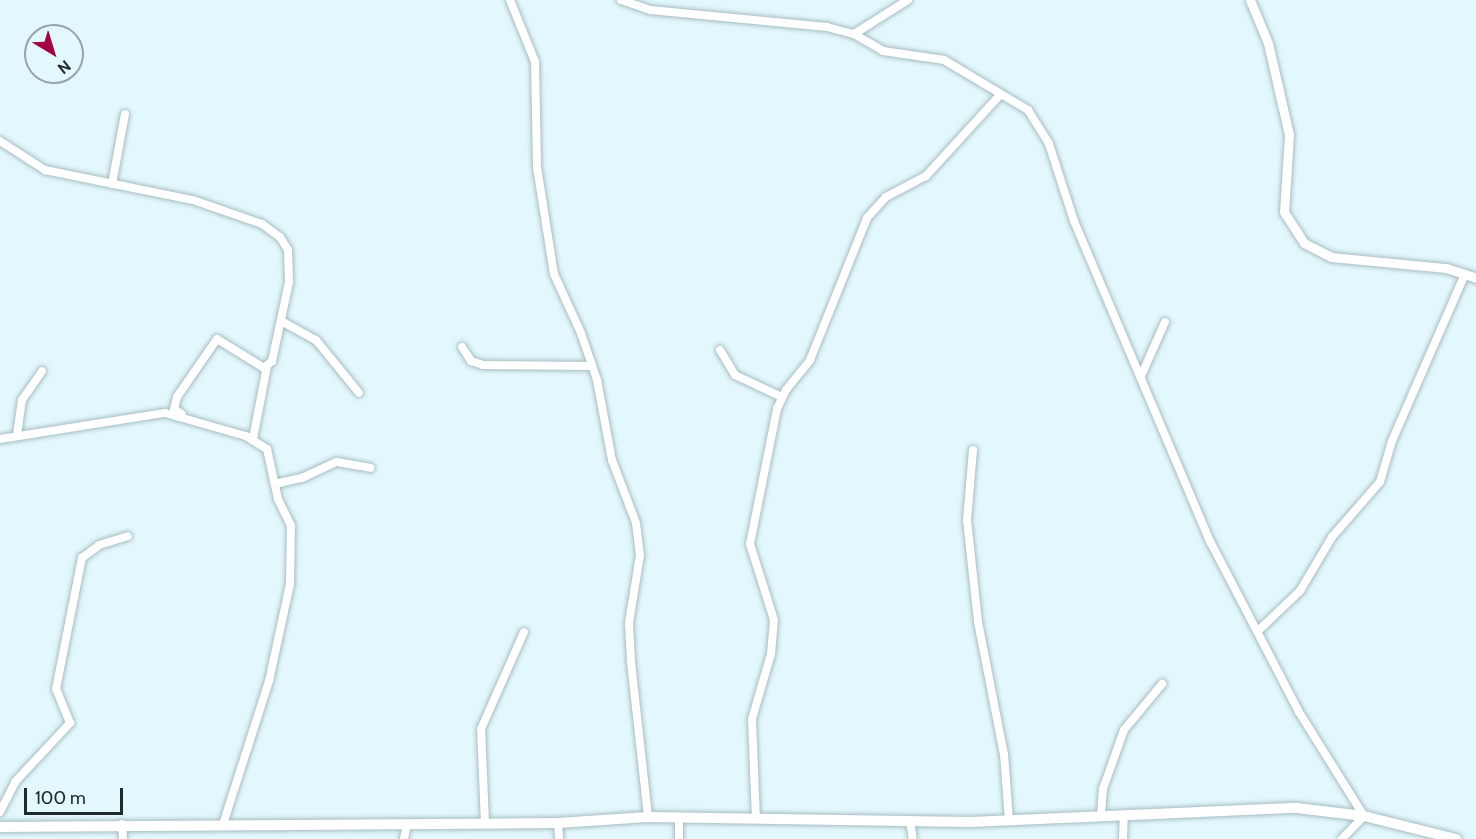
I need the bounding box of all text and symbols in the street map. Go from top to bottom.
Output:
north arrow [24,24,84,84]
text: N [54,56,74,78]
scale bar [27,776,126,814]
text: 100 m [35,787,86,809]

